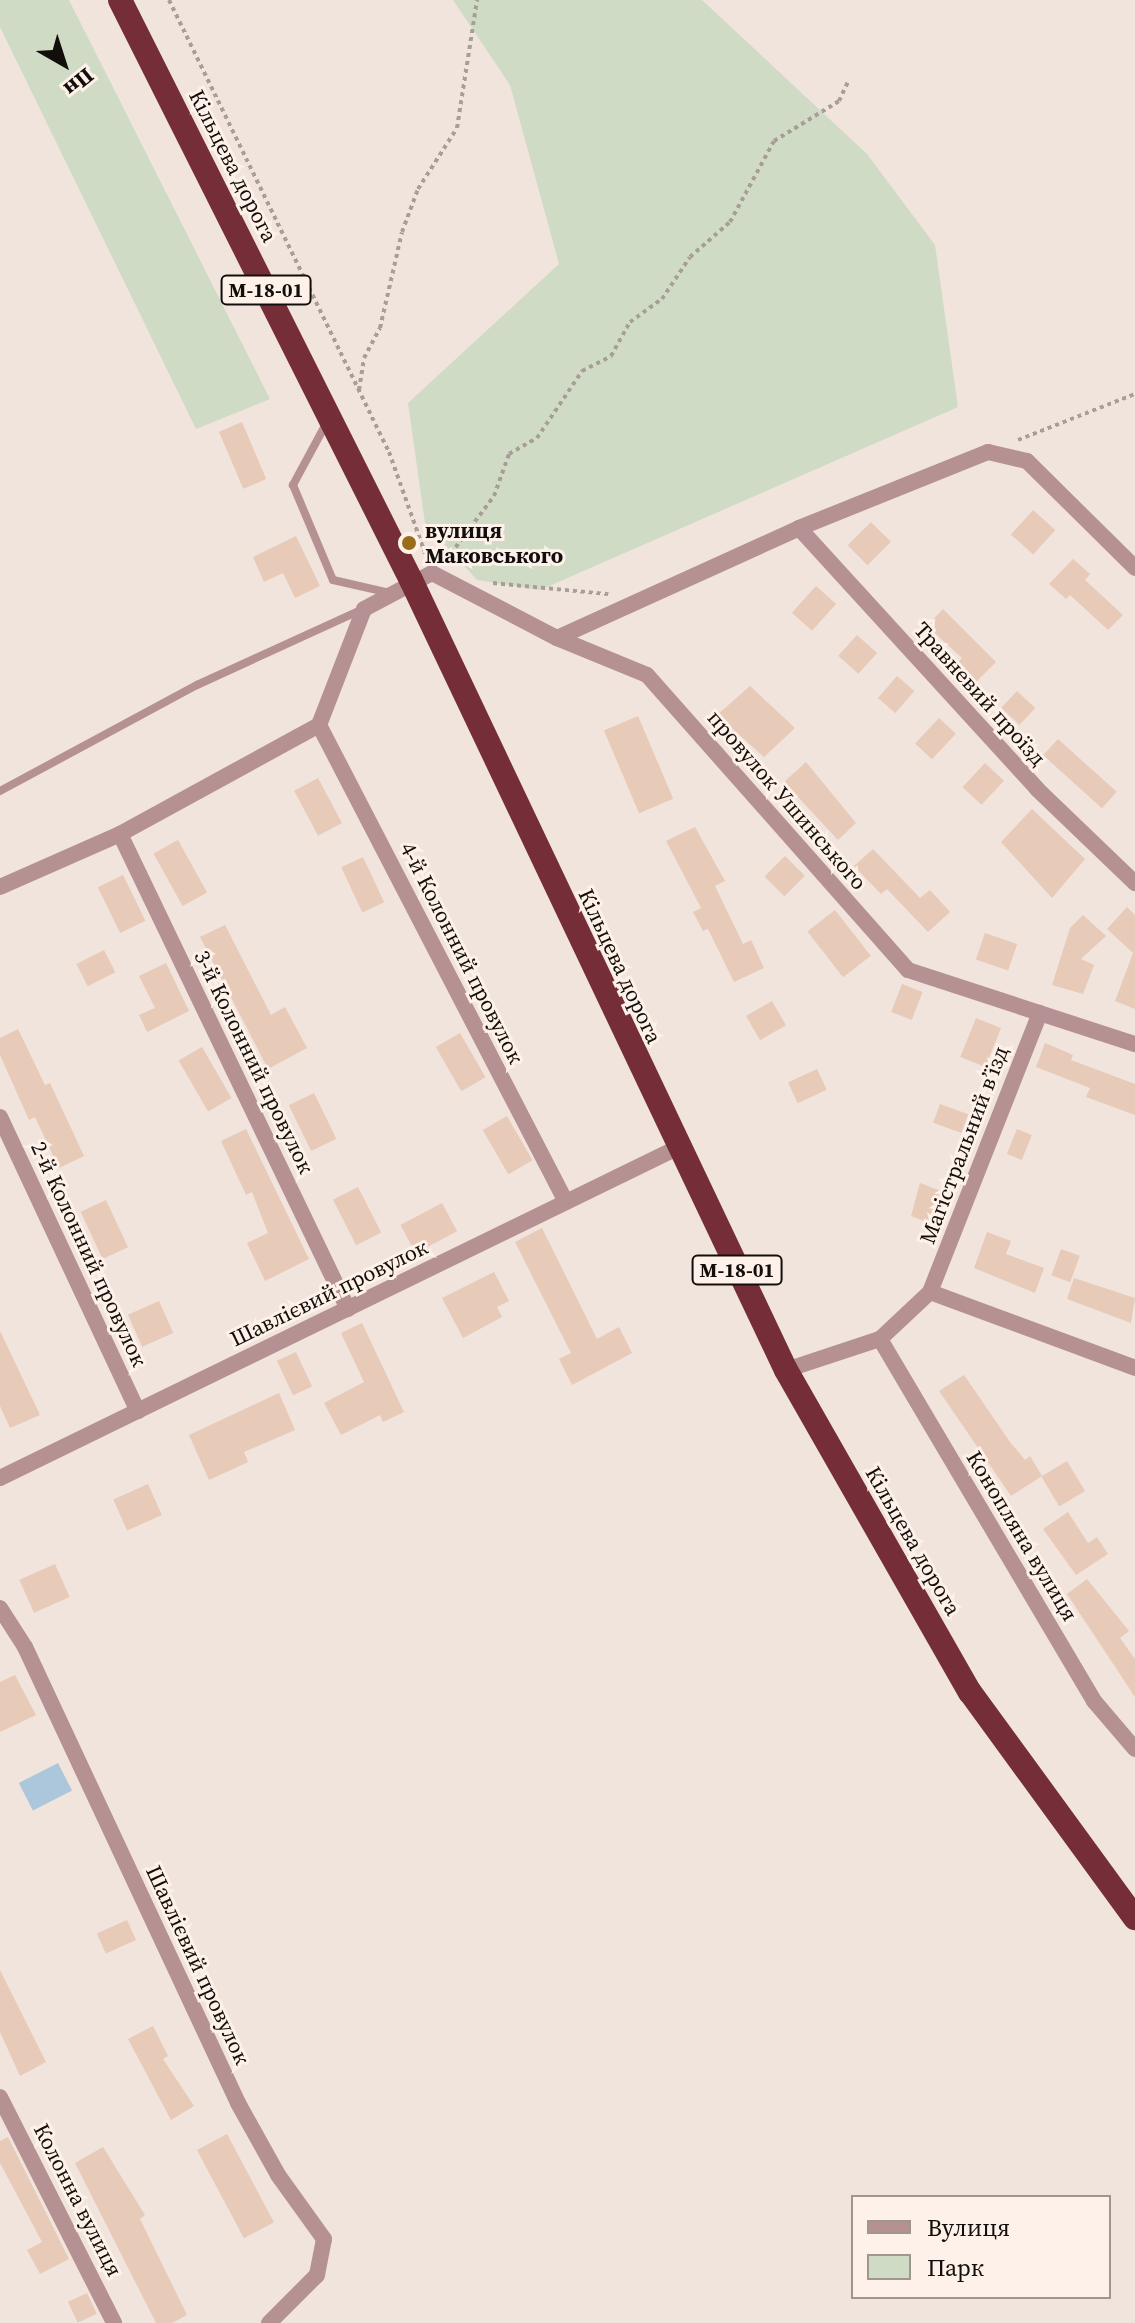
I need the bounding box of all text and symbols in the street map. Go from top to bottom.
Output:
north arrow [24,24,104,104]
text: Пн [58,61,101,104]
street label: Кільцева дорога [183,85,283,247]
road number: М-18-01 [220,274,312,306]
place label: вулиця Маковського [425,517,563,568]
marker: вулиця Маковського [400,534,418,552]
street label: Травневий проїзд [909,617,1051,771]
street label: провулок Ушинського [702,705,872,895]
street label: 4-й Колонний провулок [395,838,529,1068]
street label: Кільцева дорога [573,884,667,1048]
street label: 3-й Колонний провулок [188,946,320,1178]
street label: Магістральний в’їзд [914,1042,1014,1248]
street label: 2-й Колонний провулок [25,1137,153,1371]
street label: Шавлієвий провулок [226,1234,432,1352]
road number: М-18-01 [691,1254,783,1286]
street label: Конопляна вулиця [961,1446,1083,1626]
street label: Кільцева дорога [860,1462,966,1620]
street label: Шавлієвий провулок [140,1861,256,2069]
street label: Колонна вулиця [28,2119,128,2281]
legend [851,2195,1111,2299]
text: Вулиця [927,2211,1010,2244]
text: Парк [927,2251,984,2284]

